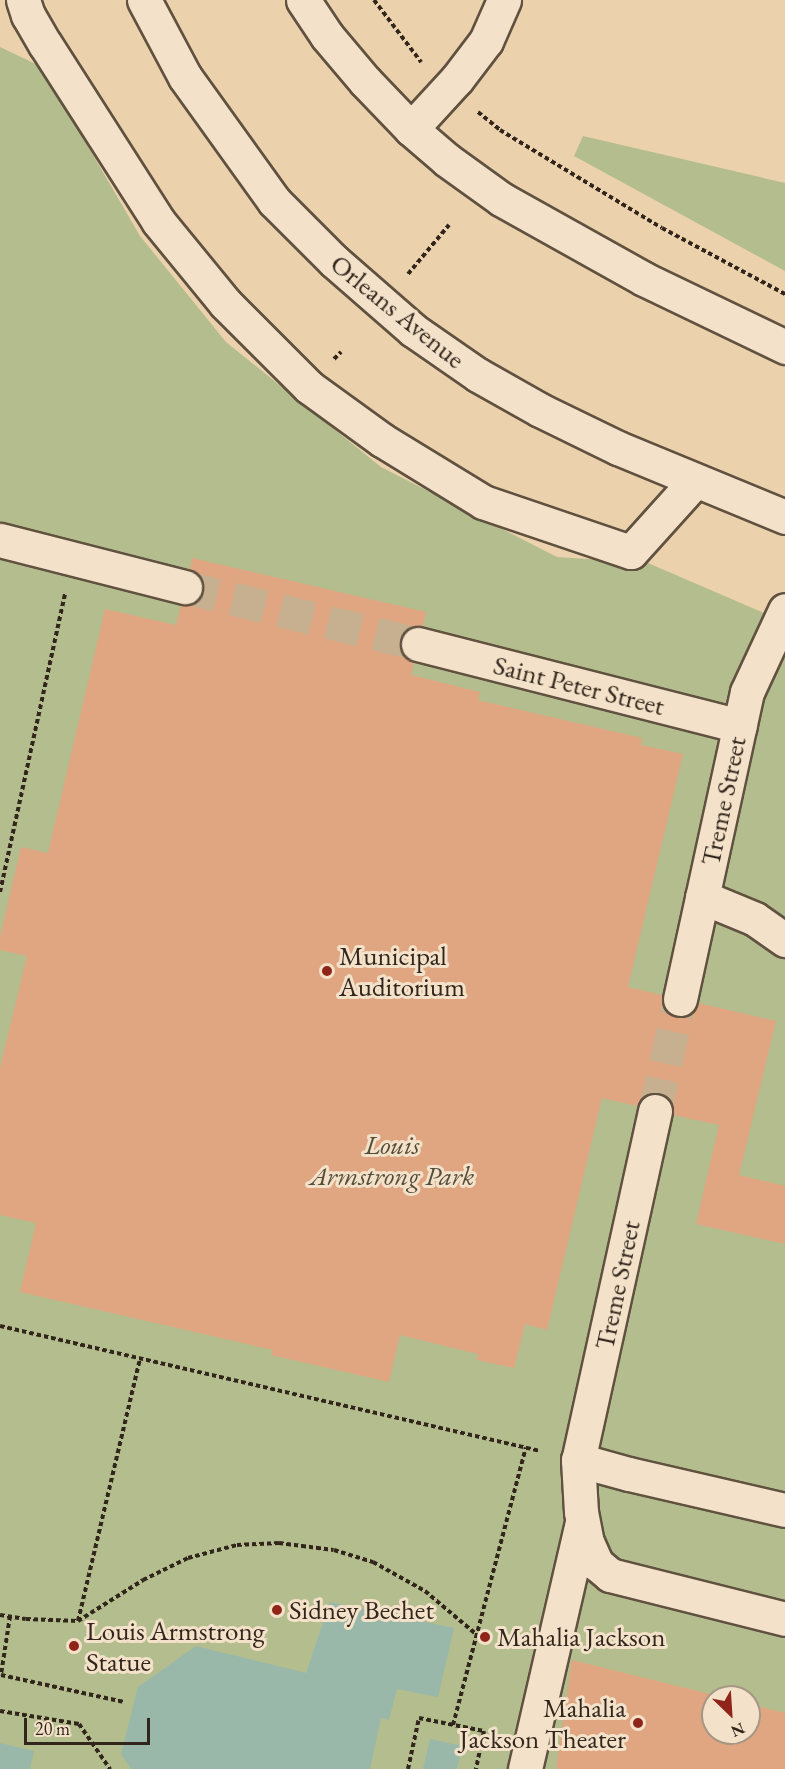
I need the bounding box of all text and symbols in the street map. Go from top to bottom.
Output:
street label: Orleans Avenue [324,247,472,375]
street label: Saint Peter Street [490,648,668,722]
street label: Treme Street [694,733,752,869]
place label: Municipal Auditorium [339,939,465,1002]
marker: Municipal Auditorium [320,964,334,978]
park label: Louis Armstrong Park [310,1128,474,1191]
street label: Treme Street [588,1217,646,1353]
place label: Sidney Bechet [289,1594,434,1626]
marker: Sidney Bechet [270,1603,284,1617]
place label: Louis Armstrong Statue [86,1614,264,1677]
place label: Mahalia Jackson [497,1621,665,1653]
marker: Mahalia Jackson [478,1630,492,1644]
marker: Louis Armstrong Statue [67,1639,81,1653]
north arrow [701,1685,761,1745]
place label: Mahalia Jackson Theater [459,1691,626,1754]
scale bar [27,1706,153,1744]
marker: Mahalia Jackson Theater [631,1716,645,1730]
text: 20 m [35,1717,70,1740]
text: N [728,1718,748,1742]

